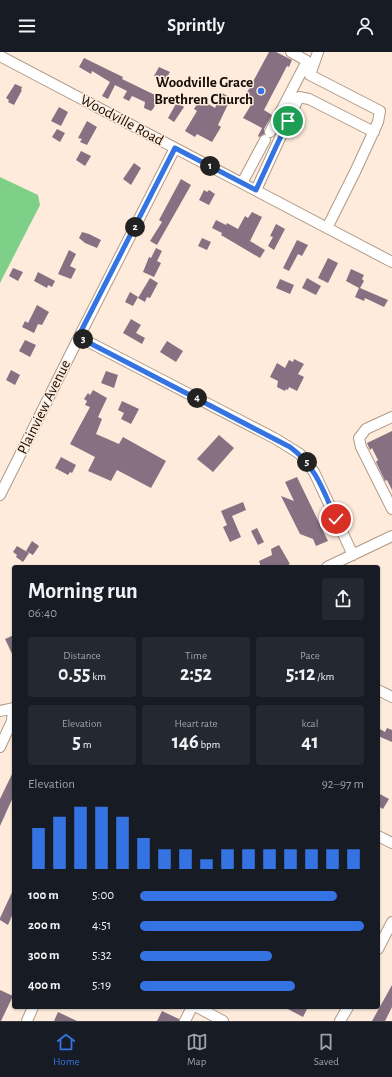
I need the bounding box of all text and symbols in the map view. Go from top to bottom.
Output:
icon: menu [16,15,38,37]
icon: person [354,15,376,37]
text: Sprintly [167,17,225,35]
place label: Woodville Grace Brethren Church [154,75,253,107]
marker: Woodville Grace Brethren Church [256,86,266,96]
street label: Woodville Road [78,92,166,148]
pin [271,104,305,138]
icon: arrive [277,110,299,132]
pin: 1 [200,156,220,176]
text: 1 [208,160,212,171]
pin: 2 [125,217,145,237]
text: 2 [132,221,138,232]
pin: 3 [73,329,93,349]
text: 3 [81,333,85,344]
street label: Plainview Avenue [15,357,73,456]
pin: 4 [187,388,207,408]
text: 4 [194,392,200,403]
pin: 5 [297,452,317,472]
text: 5 [305,456,309,467]
pin [319,502,353,536]
icon: check [325,508,347,530]
button: share [322,578,364,620]
text: Morning run [28,580,138,602]
text: 06:40 [28,607,57,620]
text: Distance [63,650,101,661]
text: Time [185,650,207,661]
text: Pace [300,650,320,661]
text: 0.55 [58,664,90,684]
text: 2:52 [180,664,212,684]
text: 5:12 [286,664,316,684]
text: km [90,671,106,682]
text: /km [316,671,334,682]
text: Elevation [62,718,102,729]
text: Heart rate [174,718,218,729]
text: kcal [302,718,318,729]
text: 5 [72,732,81,752]
text: 146 [172,732,199,752]
text: 41 [301,732,319,752]
text: m [81,739,92,750]
text: bpm [199,739,220,750]
text: Elevation [28,778,75,791]
text: 92–97 m [322,778,364,791]
text: 100 m [28,889,59,902]
text: 5:00 [92,889,114,902]
text: 200 m [28,919,60,932]
text: 4:51 [92,919,111,932]
text: 300 m [28,949,60,962]
text: 5:32 [92,949,112,962]
text: 400 m [28,979,61,992]
text: 5:19 [92,979,111,992]
tab: Home [53,1031,80,1068]
tab: Map [186,1031,208,1068]
tab: Saved [314,1031,339,1068]

